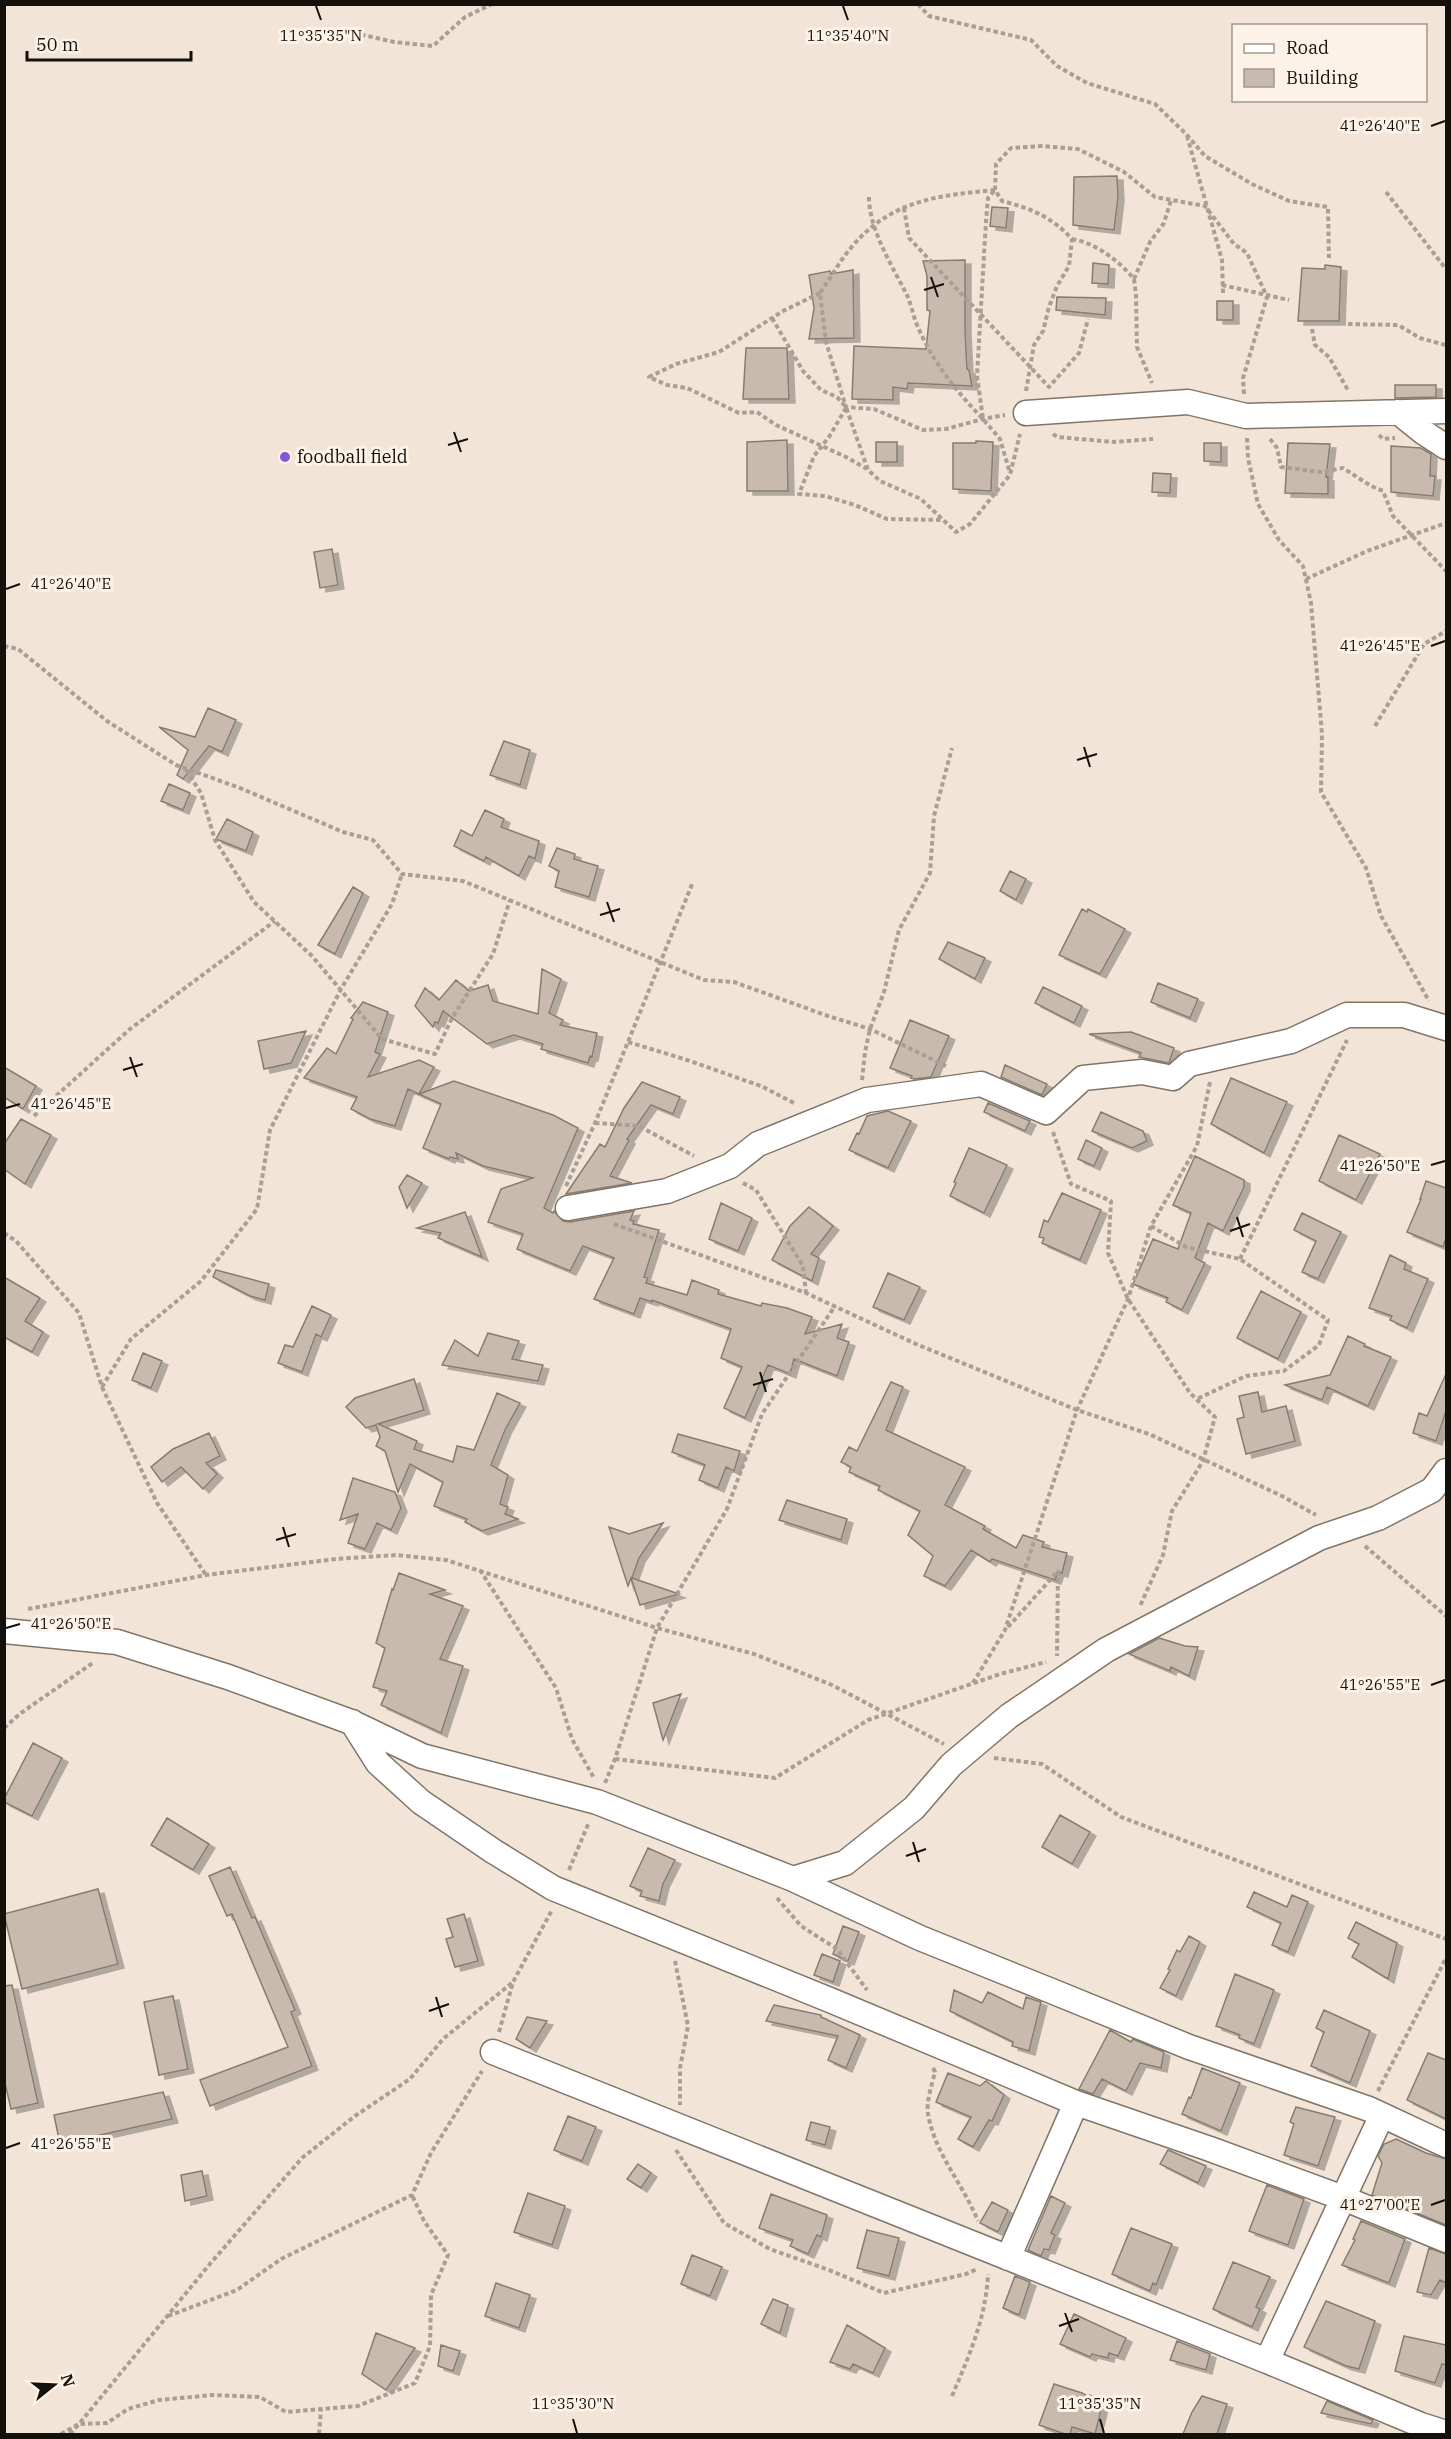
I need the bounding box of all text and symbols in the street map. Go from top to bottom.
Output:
scale bar [27,24,190,62]
legend [1232,24,1427,102]
text: 11°35'35"N [280,26,362,45]
text: 11°35'40"N [807,26,889,45]
text: 50 m [36,33,79,56]
text: Road [1286,36,1329,59]
text: Building [1286,66,1358,89]
text: 41°26'40"E [1340,116,1420,135]
place label: foodball field [297,445,408,468]
marker: foodball field [278,450,292,464]
text: 41°26'40"E [31,574,111,593]
text: 41°26'45"E [1340,636,1420,655]
text: 41°26'45"E [31,1094,111,1113]
text: 41°26'50"E [1340,1156,1420,1175]
text: 41°26'50"E [31,1614,111,1633]
text: 41°26'55"E [1340,1675,1420,1694]
text: 41°26'55"E [31,2134,111,2153]
text: 41°27'00"E [1340,2195,1420,2214]
north arrow [24,2355,84,2415]
text: N [57,2371,80,2389]
text: 11°35'30"N [532,2394,614,2413]
text: 11°35'35"N [1059,2394,1141,2413]

